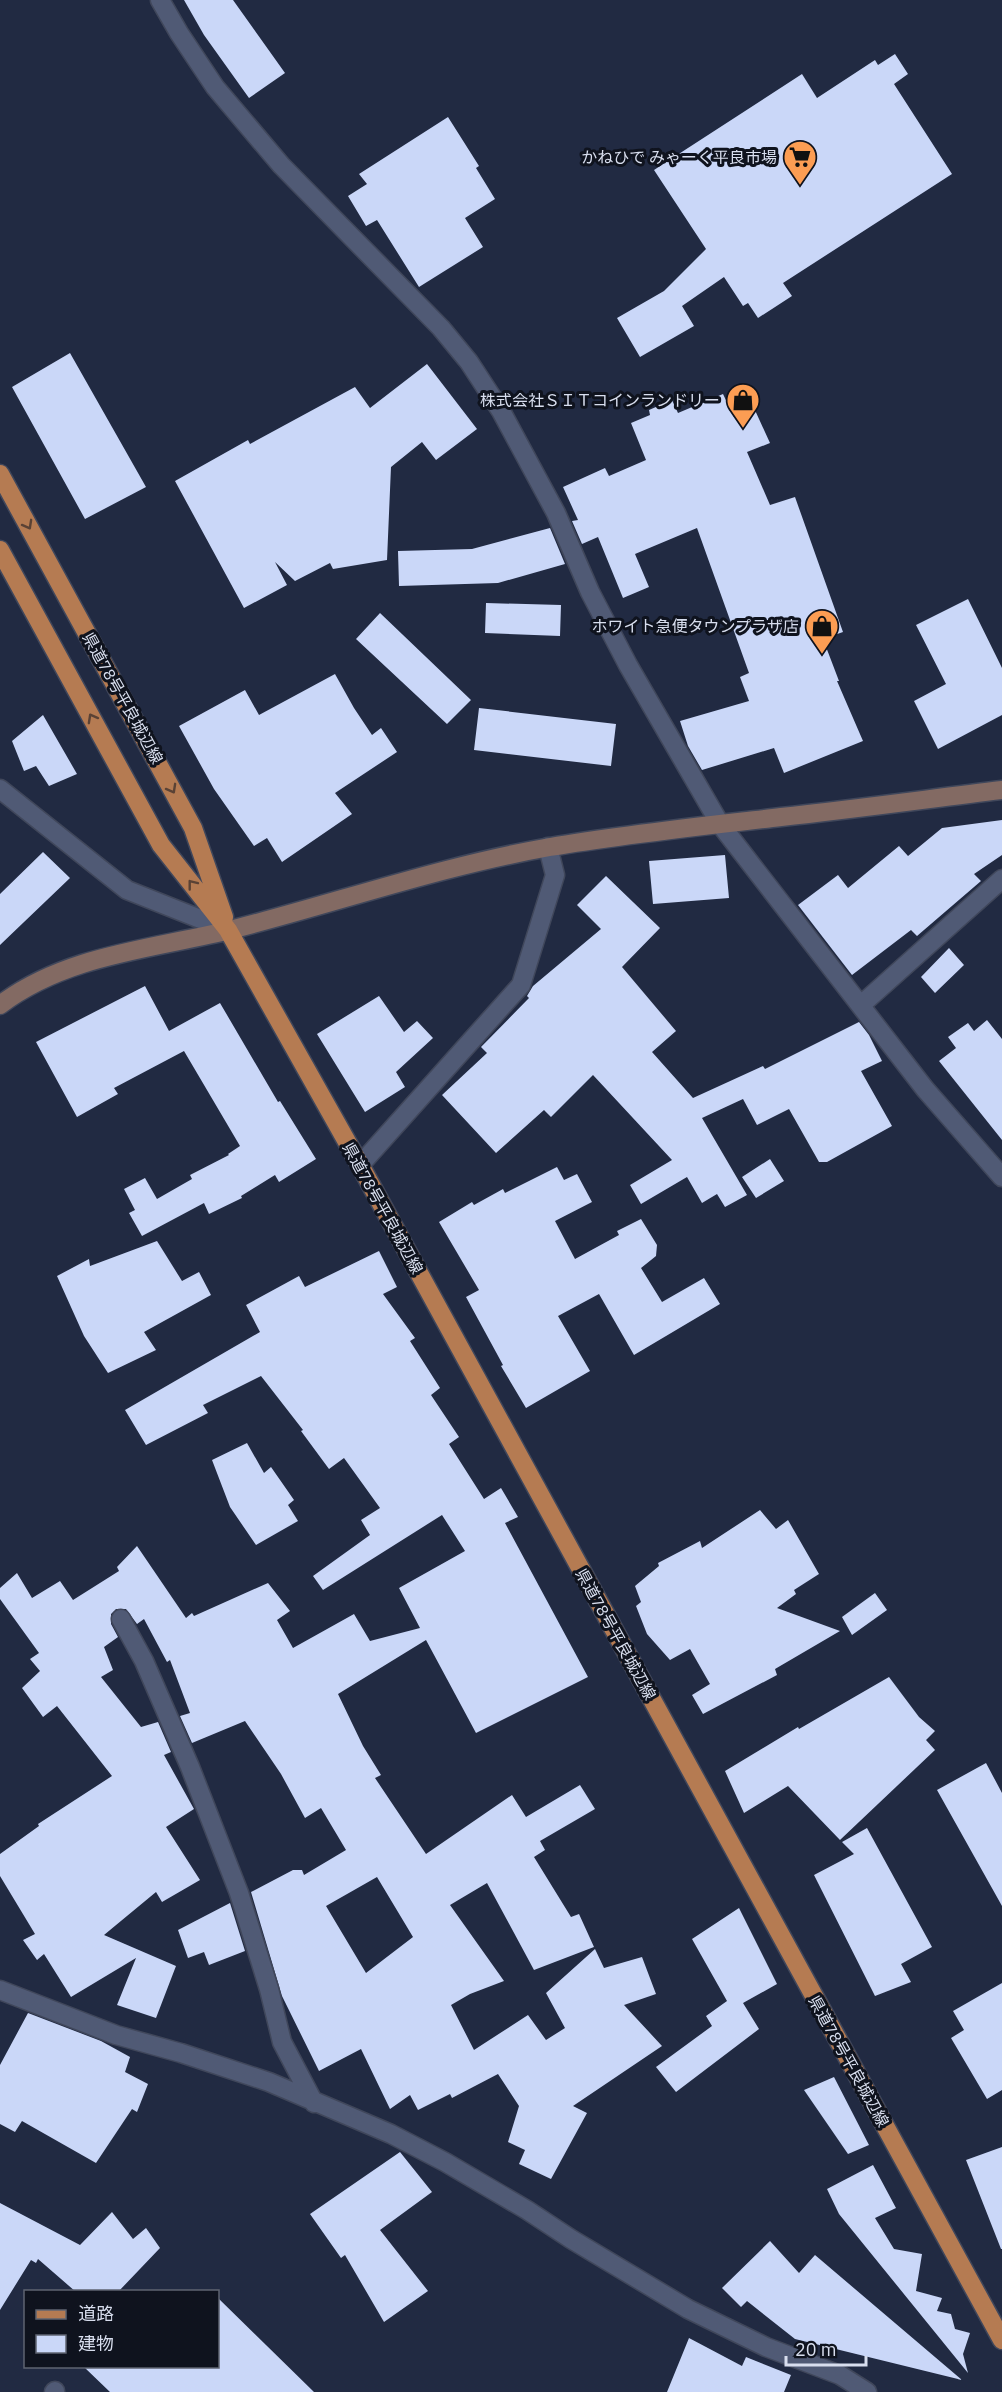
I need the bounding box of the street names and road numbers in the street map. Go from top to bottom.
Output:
street label: 県道78号平良城辺線 [79,629,167,767]
street label: 県道78号平良城辺線 [339,1139,427,1277]
street label: 県道78号平良城辺線 [572,1565,660,1703]
street label: 県道78号平良城辺線 [805,1992,893,2130]

